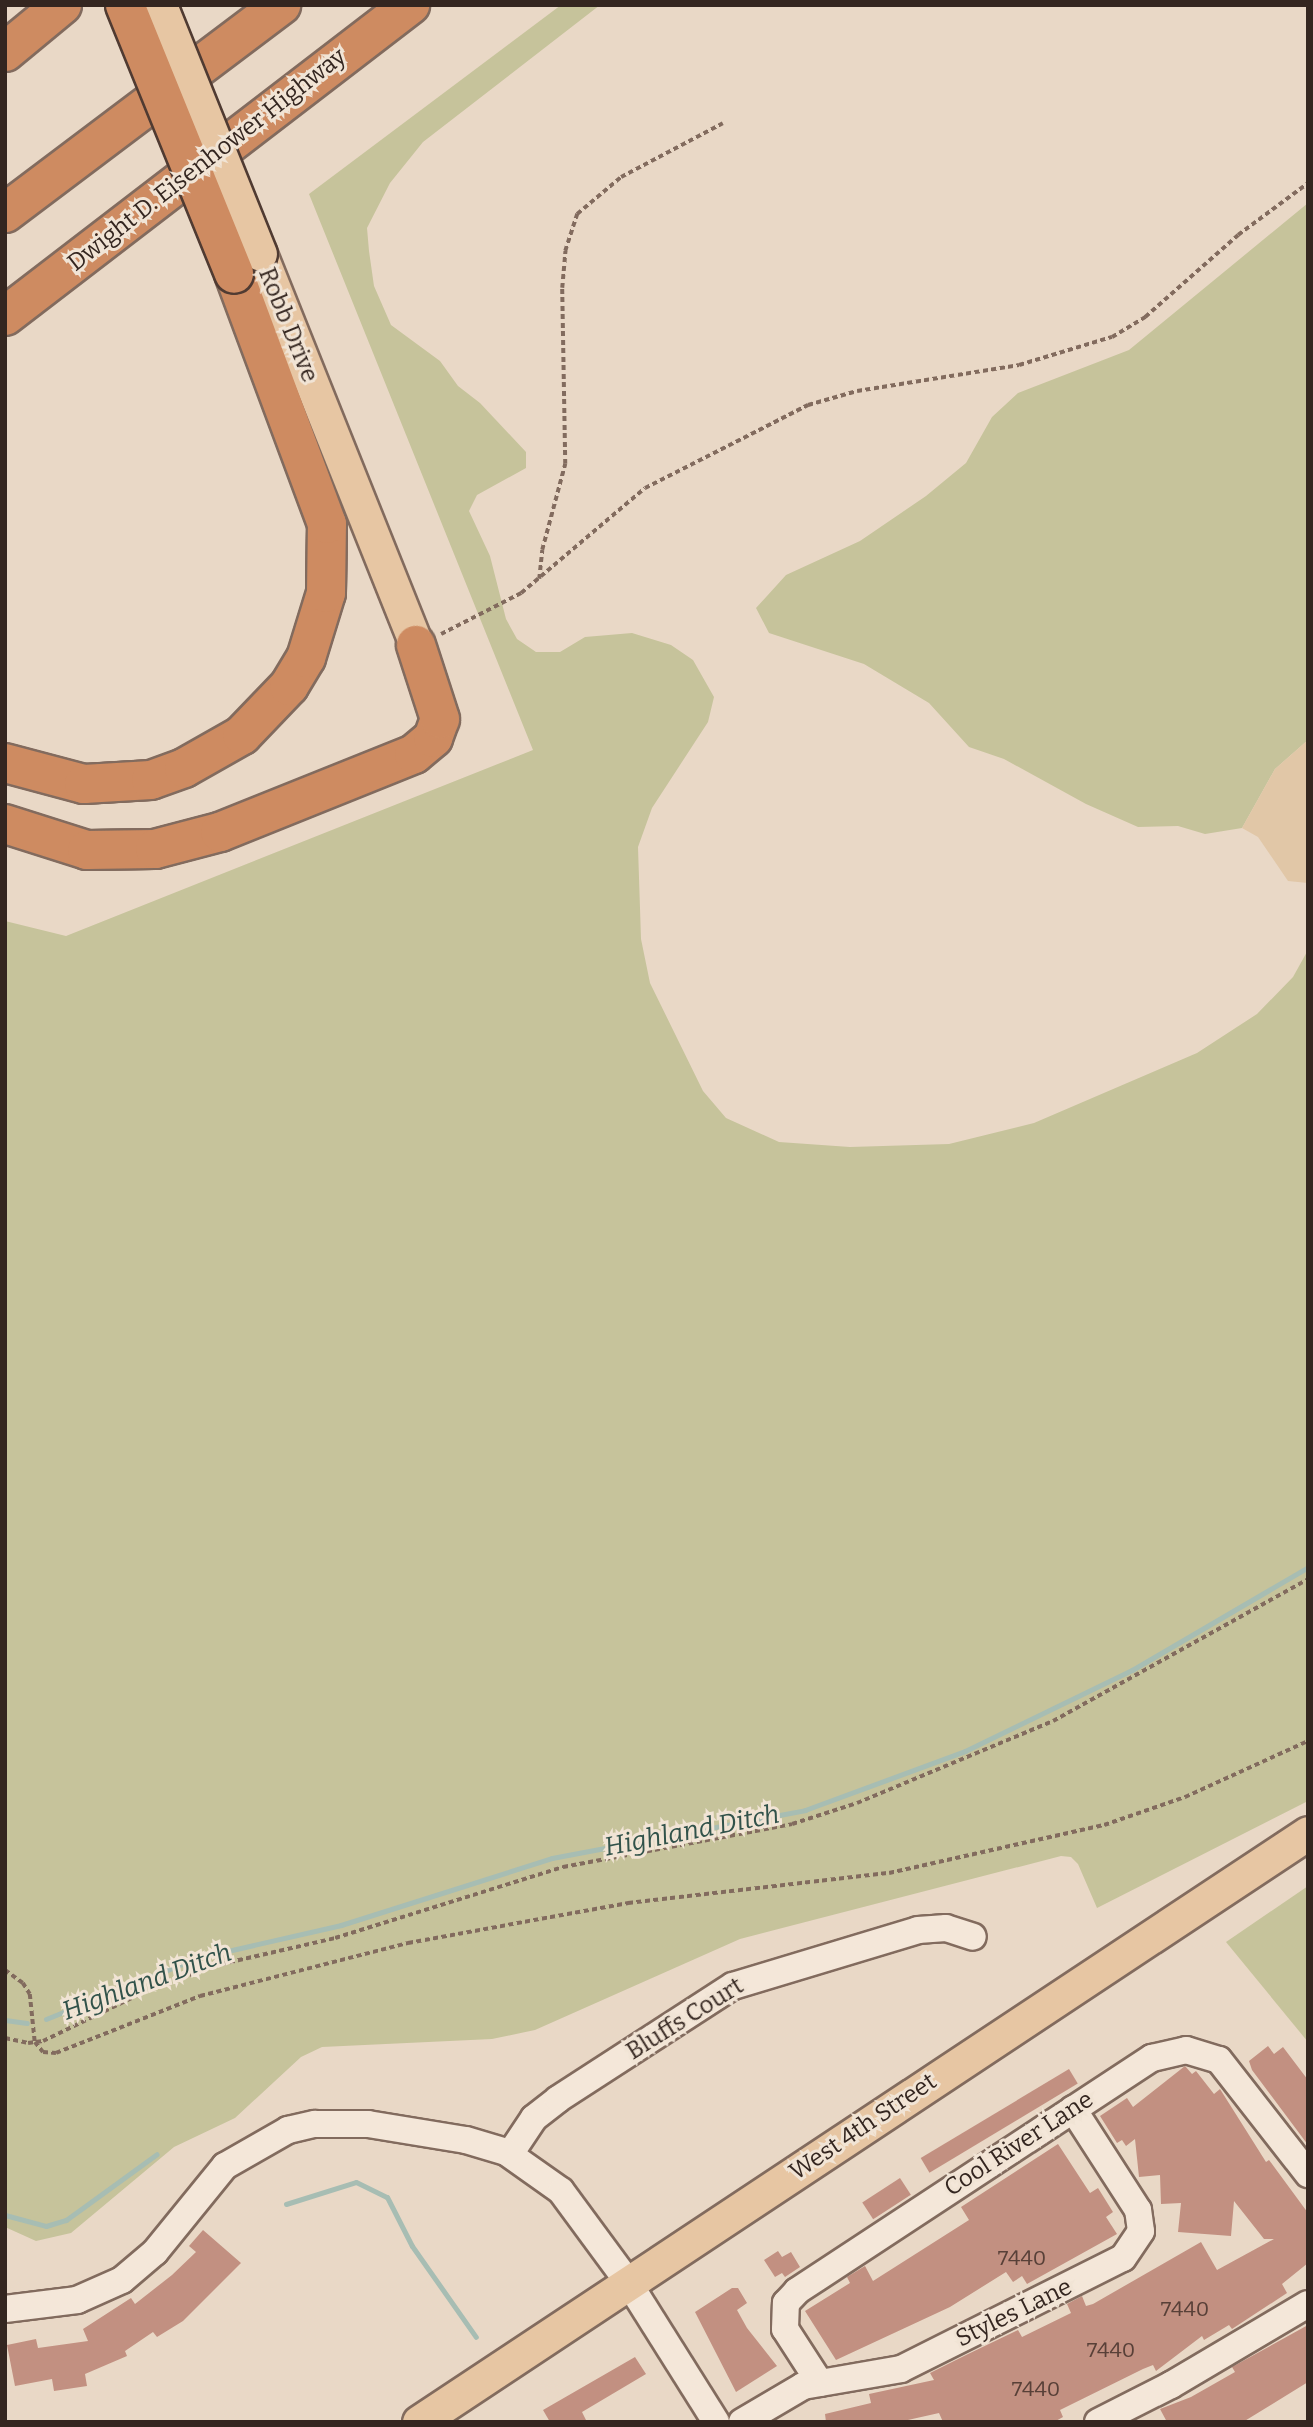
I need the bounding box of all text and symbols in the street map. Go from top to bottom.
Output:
street label: Dwight D. Eisenhower Highway [62,42,352,278]
street label: Robb Drive [252,264,324,386]
water label: Highland Ditch [602,1799,782,1863]
water label: Highland Ditch [58,1937,236,2027]
street label: Bluffs Court [621,1972,749,2066]
street label: West 4th Street [784,2067,942,2187]
street label: Cool River Lane [939,2085,1099,2203]
house number: 7440 [998,2245,1046,2271]
street label: Styles Lane [951,2273,1077,2353]
house number: 7440 [1161,2296,1209,2322]
house number: 7440 [1087,2337,1135,2363]
house number: 7440 [1012,2376,1060,2402]

